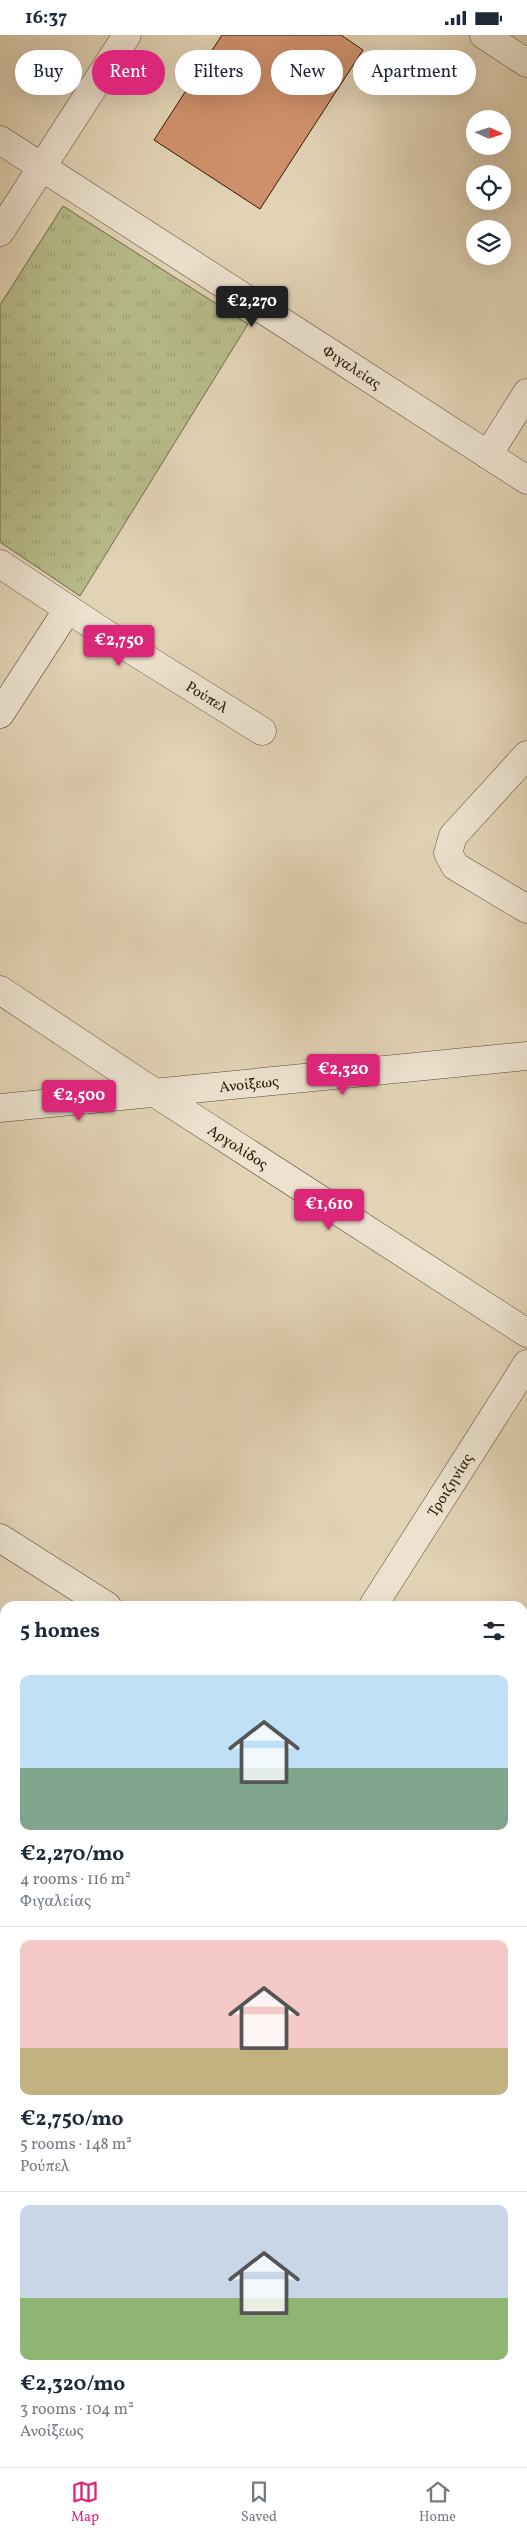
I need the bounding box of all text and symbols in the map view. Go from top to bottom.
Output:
text: 16:37 [25,5,67,31]
chip: Buy [15,50,82,95]
chip: Rent [92,50,165,95]
chip: Filters [175,50,261,95]
chip: New [271,50,343,95]
chip: Apartment [353,50,476,95]
north arrow [466,110,511,155]
map controls [466,110,511,265]
button: locate [466,165,511,210]
button: layers [466,220,511,265]
pin: €2,270 [211,285,293,328]
text: €2,270 [227,291,277,313]
street label: Φιγαλείας [317,341,385,395]
pin: €2,750 [78,625,160,667]
text: €2,750 [94,630,144,652]
street label: Ρούπελ [181,677,231,719]
pin: €2,320 [302,1053,384,1096]
text: €2,320 [318,1059,368,1081]
street label: Ανοίξεως [218,1072,280,1099]
pin: €2,500 [38,1079,120,1122]
text: €2,500 [53,1085,105,1107]
street label: Αργολίδος [203,1121,272,1176]
pin: €1,610 [288,1189,370,1231]
text: €1,610 [305,1194,353,1216]
street label: Τροιζηνίας [423,1450,479,1522]
text: 5 homes [20,1617,100,1646]
icon: filters [480,1617,508,1645]
icon: home [219,1707,309,1797]
text: €2,270/mo [20,1840,124,1869]
text: 4 rooms · 116 m² [20,1869,131,1891]
text: Φιγαλείας [20,1891,91,1913]
icon: home [219,1973,309,2063]
text: €2,750/mo [20,2105,124,2134]
text: 5 rooms · 148 m² [20,2134,132,2156]
text: Ρούπελ [20,2156,70,2178]
icon: home [219,2238,309,2328]
text: €2,320/mo [20,2370,125,2399]
text: 3 rooms · 104 m² [20,2399,134,2421]
text: Ανοίξεως [20,2421,84,2443]
tab: Map [71,2478,99,2527]
tab: Saved [241,2478,277,2527]
tab: Home [419,2478,456,2527]

